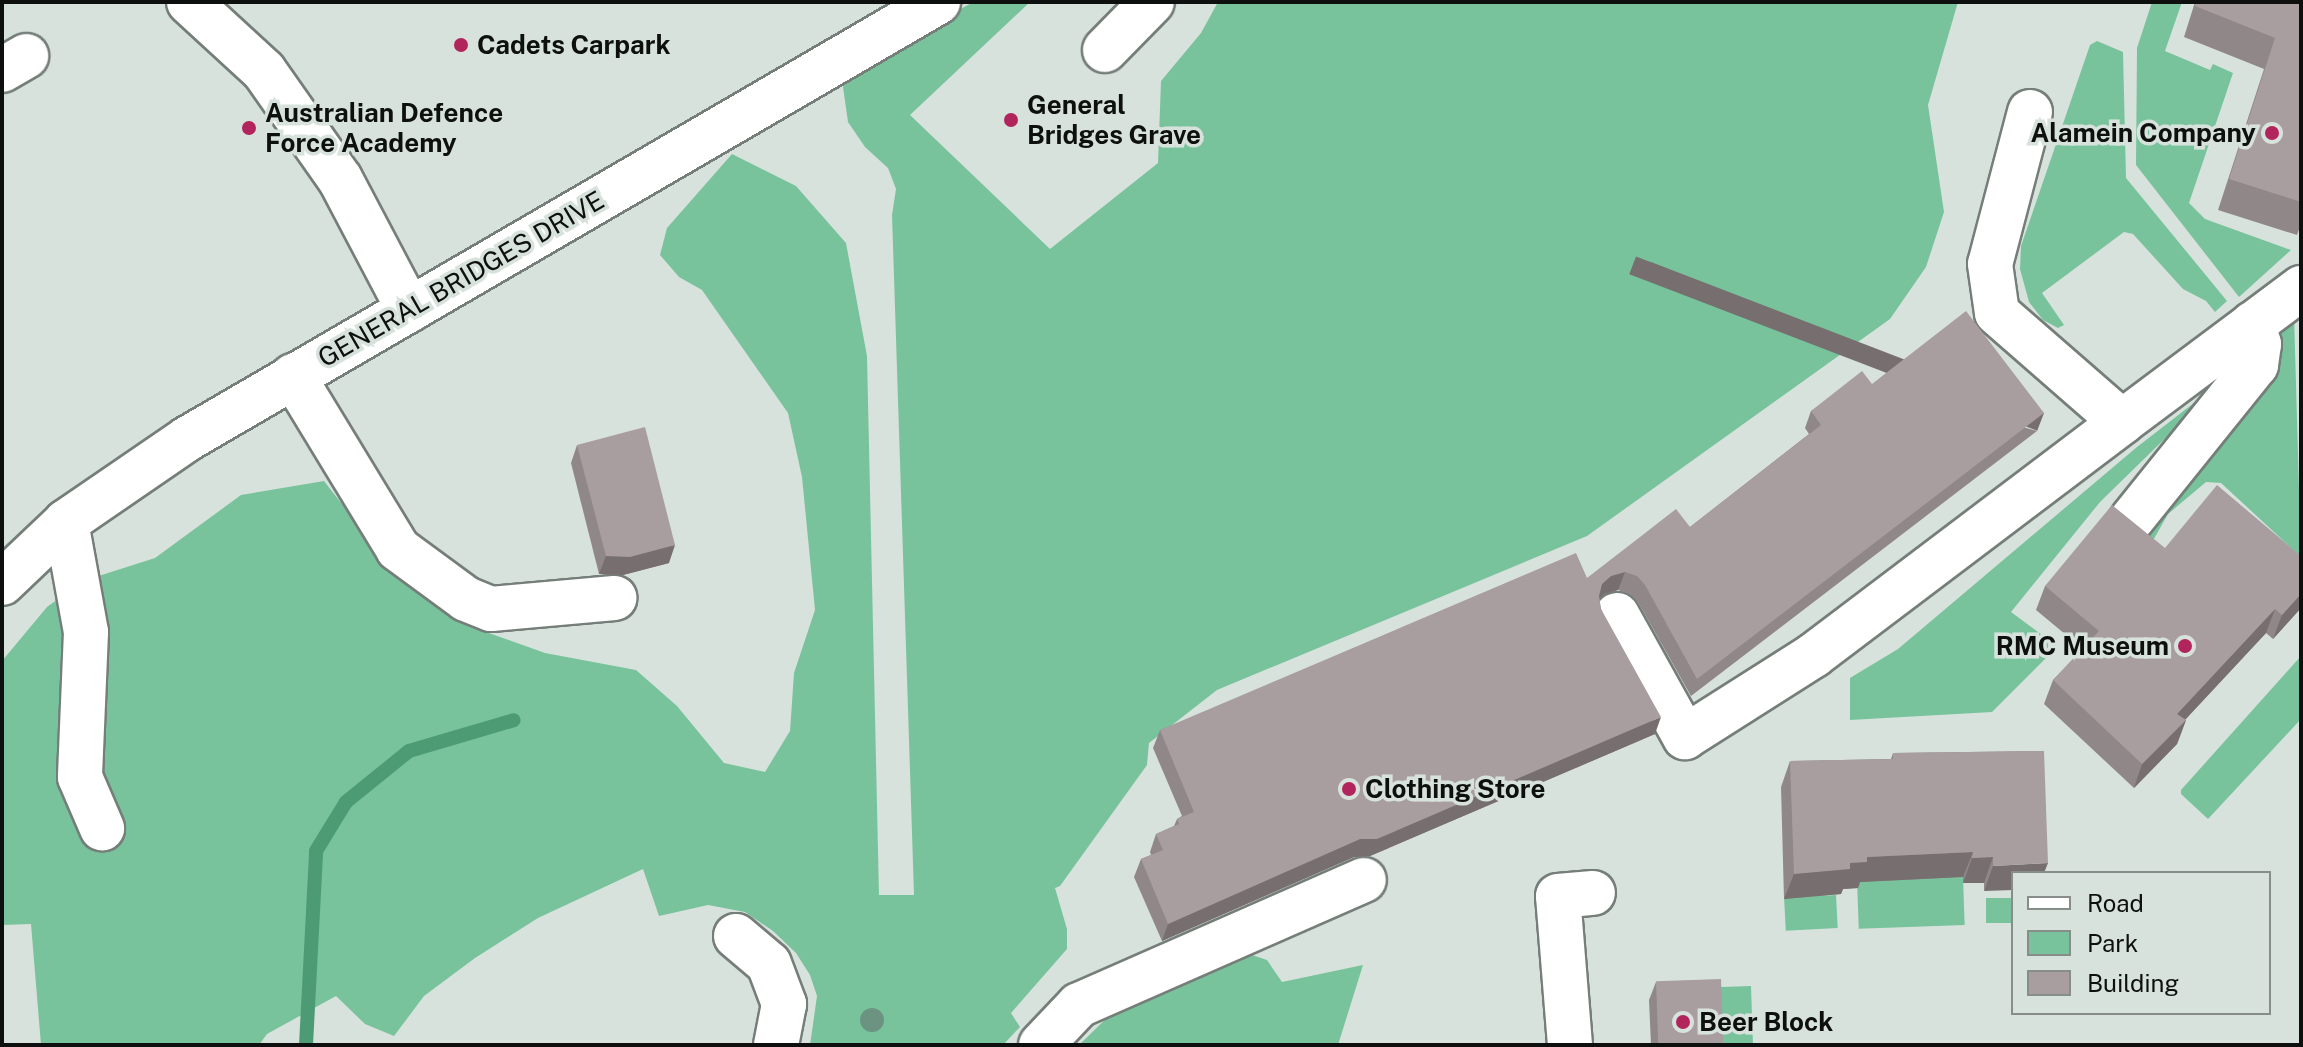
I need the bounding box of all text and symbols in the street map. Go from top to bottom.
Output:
place label: Cadets Carpark [477,29,671,61]
marker: Cadets Carpark [452,36,470,54]
place label: General Bridges Grave [1027,89,1201,150]
place label: Australian Defence Force Academy [265,97,503,158]
marker: General Bridges Grave [1002,111,1020,129]
place label: Alamein Company [2030,117,2256,149]
marker: Australian Defence Force Academy [240,119,258,137]
marker: Alamein Company [2263,124,2281,142]
street label: GENERAL BRIDGES DRIVE [312,184,610,374]
place label: RMC Museum [1996,630,2169,662]
marker: RMC Museum [2176,637,2194,655]
place label: Clothing Store [1365,773,1545,805]
marker: Clothing Store [1340,780,1358,798]
legend [2011,871,2271,1015]
text: Road [2087,889,2144,917]
text: Park [2087,929,2138,957]
text: Building [2087,969,2179,997]
place label: Beer Block [1699,1006,1833,1038]
marker: Beer Block [1674,1013,1692,1031]

